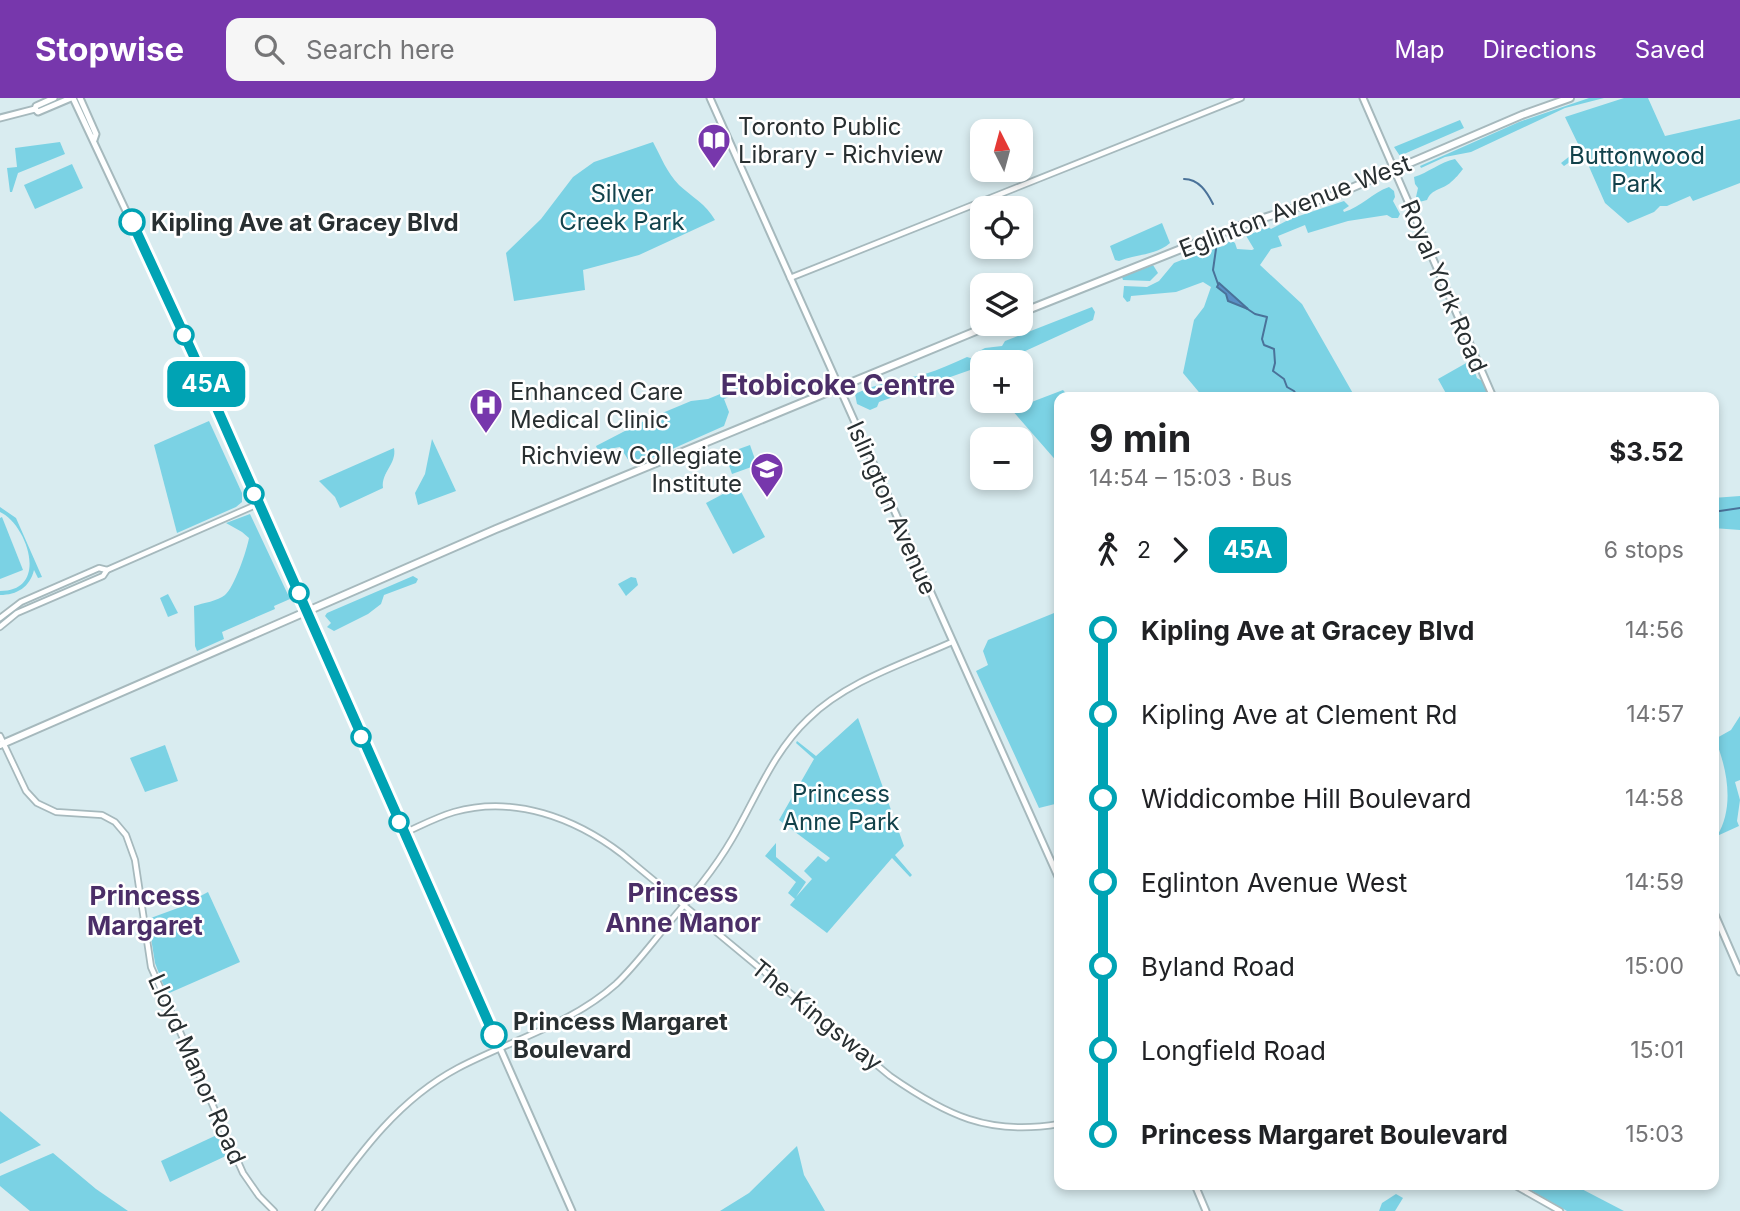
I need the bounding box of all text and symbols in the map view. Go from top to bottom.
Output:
search box [226,18,716,81]
text: Stopwise [35,29,184,69]
icon: search [250,30,288,68]
text: Search here [306,34,455,65]
text: Map [1395,35,1444,64]
text: Directions [1482,35,1597,64]
text: Saved [1635,35,1705,64]
place label: Toronto Public Library - Richview [738,112,943,169]
north arrow [970,119,1032,182]
map controls [970,119,1033,490]
library icon: Toronto Public Library - Richview [695,121,733,170]
park label: Buttonwood Park [1569,141,1705,198]
street label: Eglinton Avenue West [1175,148,1415,264]
park label: Silver Creek Park [559,179,685,236]
street label: Royal York Road [1395,195,1493,377]
button: locate [970,196,1033,259]
place label: Kipling Ave at Gracey Blvd [151,208,459,237]
marker: Kipling Ave at Gracey Blvd [119,209,145,235]
button: layers [970,273,1033,336]
unlabelled marker [174,325,194,345]
button: + [970,350,1033,413]
line badge: 45A [166,361,246,407]
district label: Etobicoke Centre [721,368,955,402]
text: 45A [181,369,231,398]
place label: Enhanced Care Medical Clinic [510,377,683,434]
hospital icon: Enhanced Care Medical Clinic [467,386,505,435]
text: 9 min [1089,415,1191,461]
street label: Islington Avenue [841,417,943,599]
button: − [970,427,1033,490]
text: $3.52 [1609,436,1684,467]
place label: Richview Collegiate Institute [521,441,742,498]
school or university icon: Richview Collegiate Institute [748,450,786,499]
text: 14:54 – 15:03 · Bus [1089,464,1292,492]
unlabelled marker [244,484,264,504]
icon: walk [1089,531,1127,569]
icon: forward [1161,531,1199,569]
text: 45A [1223,535,1273,564]
text: 2 [1137,536,1151,564]
text: 6 stops [1604,536,1684,564]
unlabelled marker [289,583,309,603]
text: Kipling Ave at Gracey Blvd [1141,615,1474,646]
text: 14:56 [1625,616,1684,644]
text: Kipling Ave at Clement Rd [1141,699,1457,730]
text: 14:57 [1626,700,1684,728]
unlabelled marker [351,727,371,747]
park label: Princess Anne Park [782,779,900,836]
text: Widdicombe Hill Boulevard [1141,783,1471,814]
text: 14:58 [1625,784,1684,812]
unlabelled marker [389,812,409,832]
text: Eglinton Avenue West [1141,867,1407,898]
text: 14:59 [1625,868,1684,896]
district label: Princess Anne Manor [605,877,761,938]
district label: Princess Margaret [87,880,203,941]
text: Byland Road [1141,951,1295,982]
text: 15:00 [1625,952,1684,980]
street label: The Kingsway [745,953,889,1077]
street label: Lloyd Manor Road [142,969,252,1169]
place label: Princess Margaret Boulevard [513,1007,728,1064]
marker: Princess Margaret Boulevard [481,1022,507,1048]
text: Longfield Road [1141,1035,1326,1066]
text: 15:01 [1630,1036,1684,1064]
text: Princess Margaret Boulevard [1141,1119,1508,1150]
text: 15:03 [1625,1120,1684,1148]

